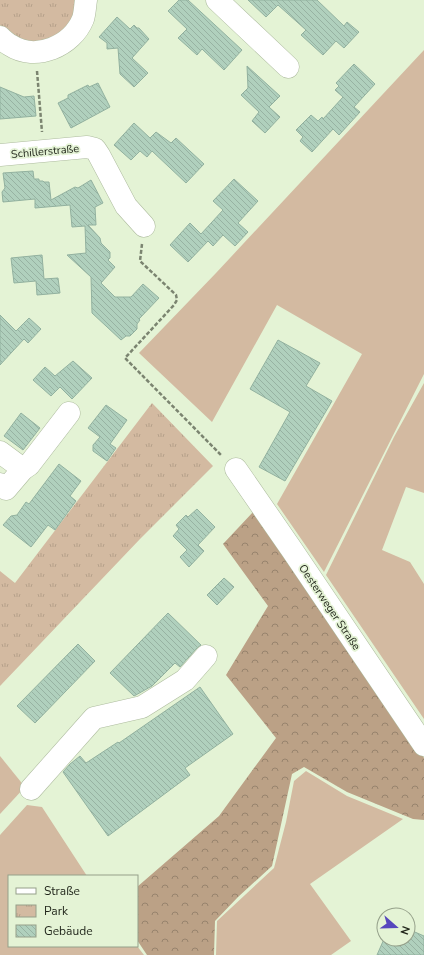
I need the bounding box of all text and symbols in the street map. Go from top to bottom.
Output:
street label: Schillerstraße [10,141,80,162]
street label: Oesterweger Straße [295,561,364,653]
legend [8,875,138,947]
text: Straße [44,883,80,899]
text: Park [44,903,69,919]
north arrow [376,907,416,947]
text: Gebäude [44,923,93,939]
text: N [396,924,413,937]

